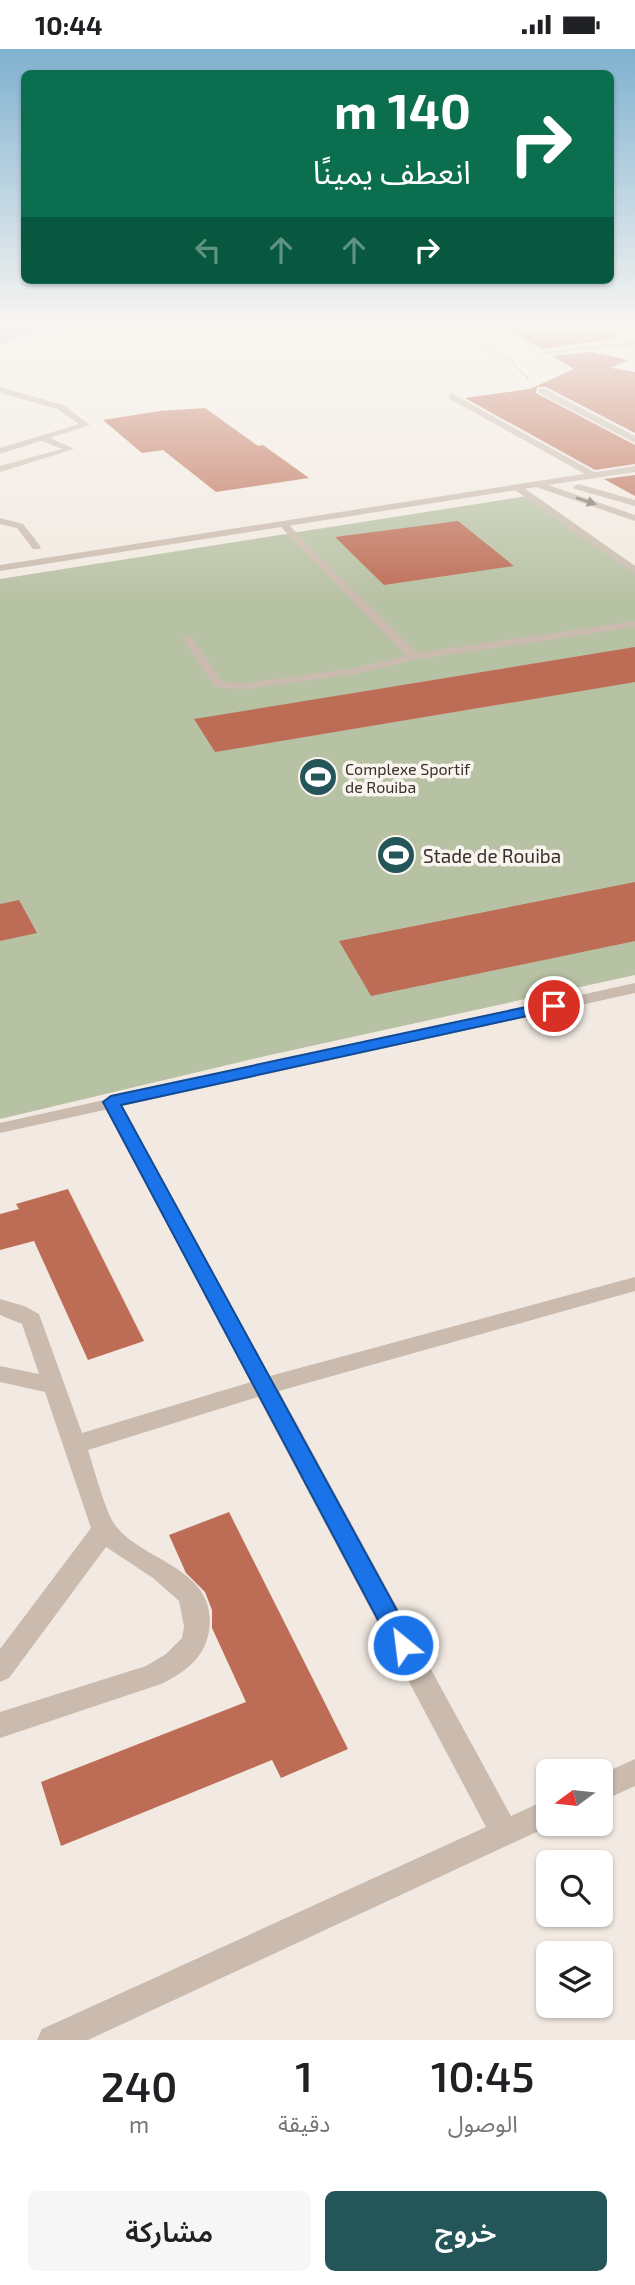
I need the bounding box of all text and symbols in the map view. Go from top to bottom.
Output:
text: 10:44 [35,9,102,40]
text: 140 m [334,80,471,139]
icon: right [495,98,586,189]
text: انعطف يمينًا [313,152,471,190]
icon: left [189,231,227,269]
icon: ahead [262,231,300,269]
icon: ahead [335,231,373,269]
icon: right [408,231,446,269]
one-way arrow [576,497,597,507]
sports icon: Complexe Sportif de Rouiba [297,756,339,798]
place label: Complexe Sportif de Rouiba [345,759,471,796]
sports icon: Stade de Rouiba [375,834,417,876]
place label: Stade de Rouiba [423,844,561,867]
pin [524,976,584,1036]
icon: arrive [535,987,573,1025]
position arrow [366,1608,440,1682]
north arrow [536,1759,612,1836]
map controls [536,1759,613,2018]
button: search [536,1850,613,1927]
button: layers [536,1941,613,2018]
text: 1 [295,2050,313,2100]
text: 10:45 [431,2050,534,2100]
text: 240 [101,2060,177,2110]
text: دقيقة [278,2109,330,2137]
text: الوصول [448,2109,518,2137]
text: m [129,2110,149,2138]
button: مشاركة [28,2191,311,2271]
button: خروج [325,2191,607,2271]

